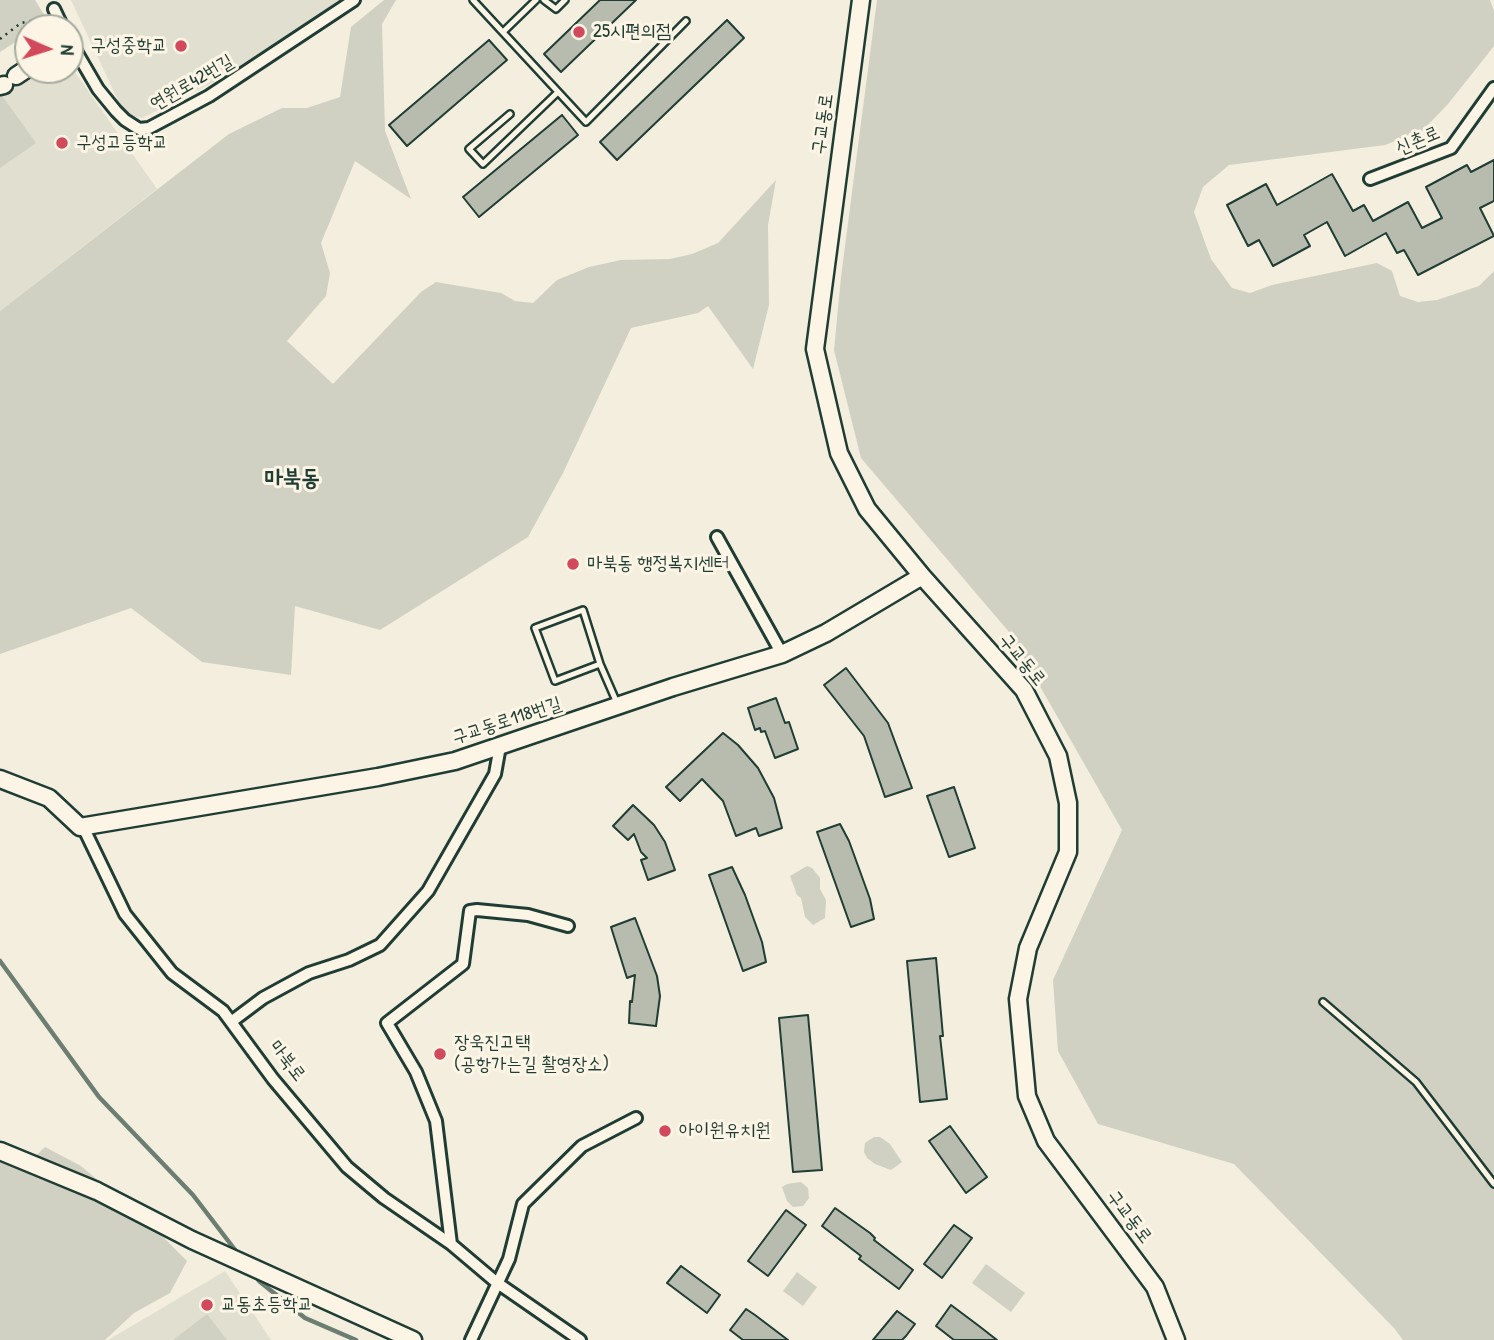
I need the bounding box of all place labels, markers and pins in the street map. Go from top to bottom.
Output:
place label: 25시편의점 [593,21,671,43]
marker: 25시편의점 [571,24,587,40]
place label: 구성중학교 [91,35,167,57]
marker: 구성중학교 [173,38,189,54]
place label: 구성고등학교 [76,132,168,154]
marker: 구성고등학교 [54,135,70,151]
place label: 마북동 행정복지센터 [587,553,729,575]
marker: 마북동 행정복지센터 [565,556,581,572]
place label: 장욱진고택 (공항가는길 촬영장소) [454,1032,609,1076]
marker: 장욱진고택 (공항가는길 촬영장소) [432,1046,448,1062]
place label: 아이원유치원 [679,1120,771,1142]
marker: 아이원유치원 [657,1123,673,1139]
place label: 교동초등학교 [221,1294,313,1316]
marker: 교동초등학교 [199,1297,215,1313]

